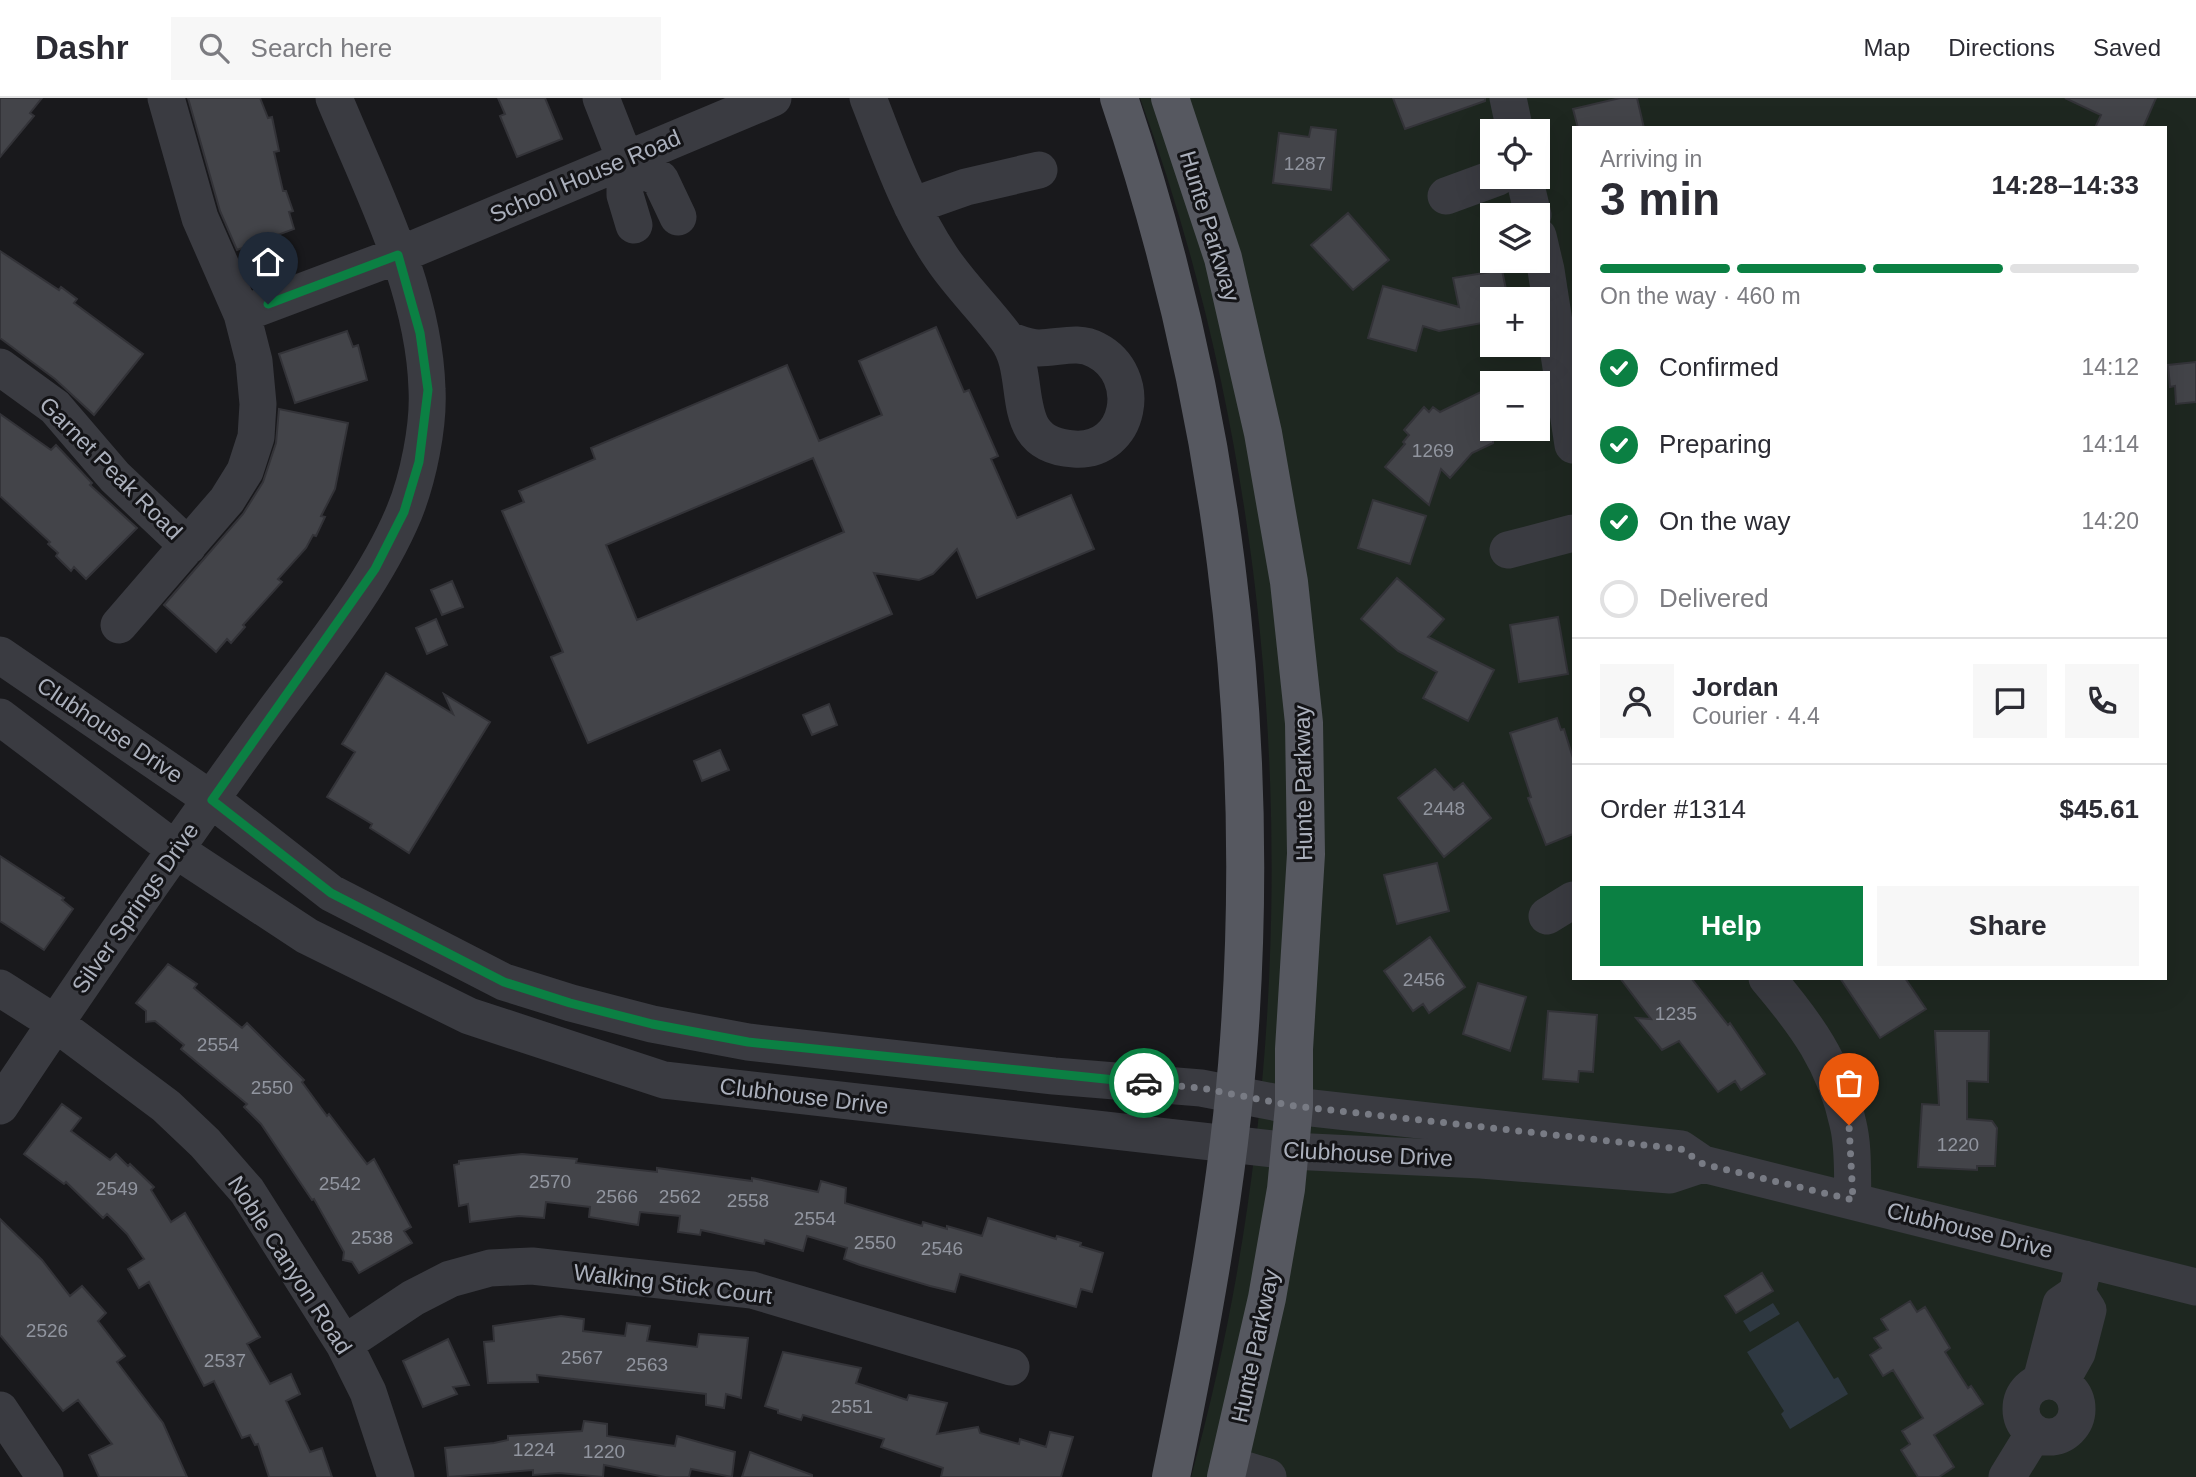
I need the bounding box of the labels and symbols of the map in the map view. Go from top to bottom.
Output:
street label: School House Road [486,124,684,228]
street label: Hunte Parkway [1175,148,1245,305]
house number: 1287 [1284,153,1326,174]
pin [238,232,298,304]
street label: Garnet Peak Road [34,391,188,545]
house number: 1269 [1412,440,1454,461]
street label: Clubhouse Drive [32,672,188,788]
street label: Hunte Parkway [1289,704,1317,861]
house number: 2448 [1423,798,1465,819]
street label: Silver Springs Drive [66,818,204,998]
house number: 2456 [1403,969,1445,990]
house number: 1235 [1655,1003,1697,1024]
house number: 2554 [197,1034,240,1055]
courier [1109,1048,1179,1118]
pin [1819,1053,1879,1125]
street label: Clubhouse Drive [718,1073,890,1119]
house number: 2550 [251,1077,293,1098]
house number: 1220 [1937,1134,1979,1155]
street label: Clubhouse Drive [1282,1137,1454,1171]
street label: Noble Canyon Road [223,1171,357,1359]
house number: 2570 [529,1171,571,1192]
house number: 2542 [319,1173,361,1194]
house number: 2549 [96,1178,138,1199]
house number: 2566 [596,1186,638,1207]
house number: 2562 [659,1186,701,1207]
house number: 2558 [727,1190,769,1211]
street label: Clubhouse Drive [1884,1197,2056,1263]
house number: 2554 [794,1208,837,1229]
house number: 2538 [351,1227,393,1248]
house number: 2550 [854,1232,896,1253]
house number: 2546 [921,1238,963,1259]
street label: Walking Stick Court [572,1259,774,1309]
street label: Hunte Parkway [1226,1267,1284,1425]
house number: 2526 [26,1320,68,1341]
house number: 2567 [561,1347,603,1368]
house number: 2537 [204,1350,246,1371]
house number: 2563 [626,1354,668,1375]
house number: 2551 [831,1396,873,1417]
house number: 1224 [513,1439,556,1460]
house number: 1220 [583,1441,625,1462]

